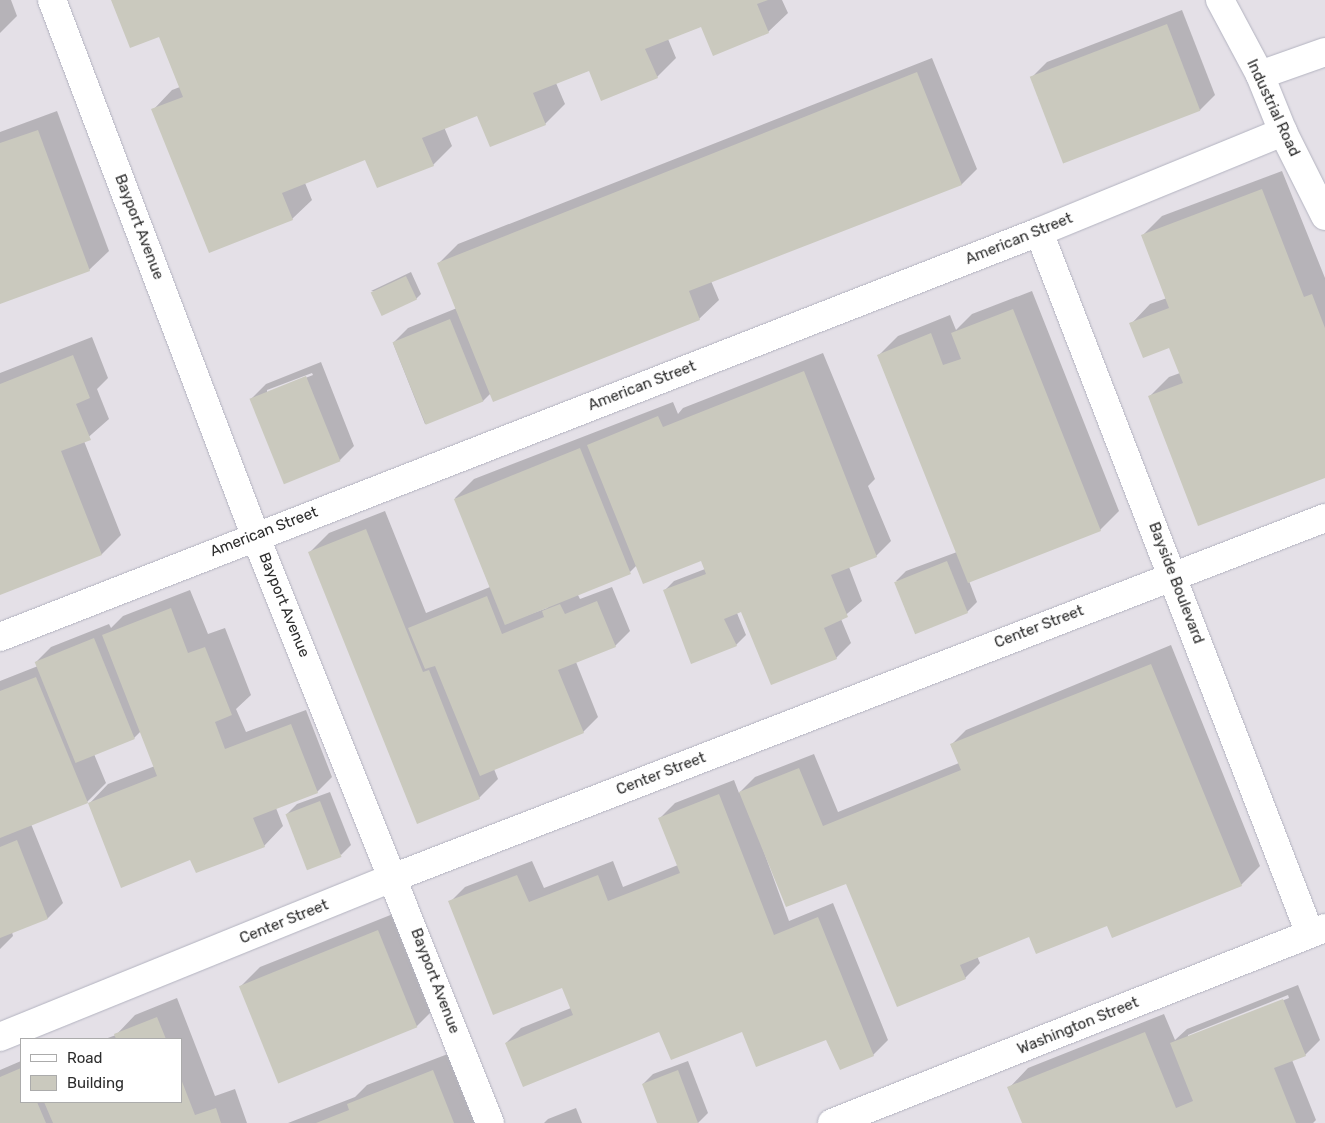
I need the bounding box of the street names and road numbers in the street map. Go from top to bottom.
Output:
street label: Industrial Road [1243,57,1303,159]
street label: Bayport Avenue [111,172,167,282]
street label: American Street [963,209,1075,269]
street label: American Street [586,357,698,415]
street label: American Street [208,503,320,561]
street label: Bayside Boulevard [1145,520,1207,646]
street label: Bayport Avenue [255,550,313,660]
street label: Center Street [992,602,1086,652]
street label: Center Street [614,749,708,799]
street label: Center Street [237,896,331,948]
street label: Bayport Avenue [407,926,463,1036]
street label: Washington Street [1015,993,1141,1059]

